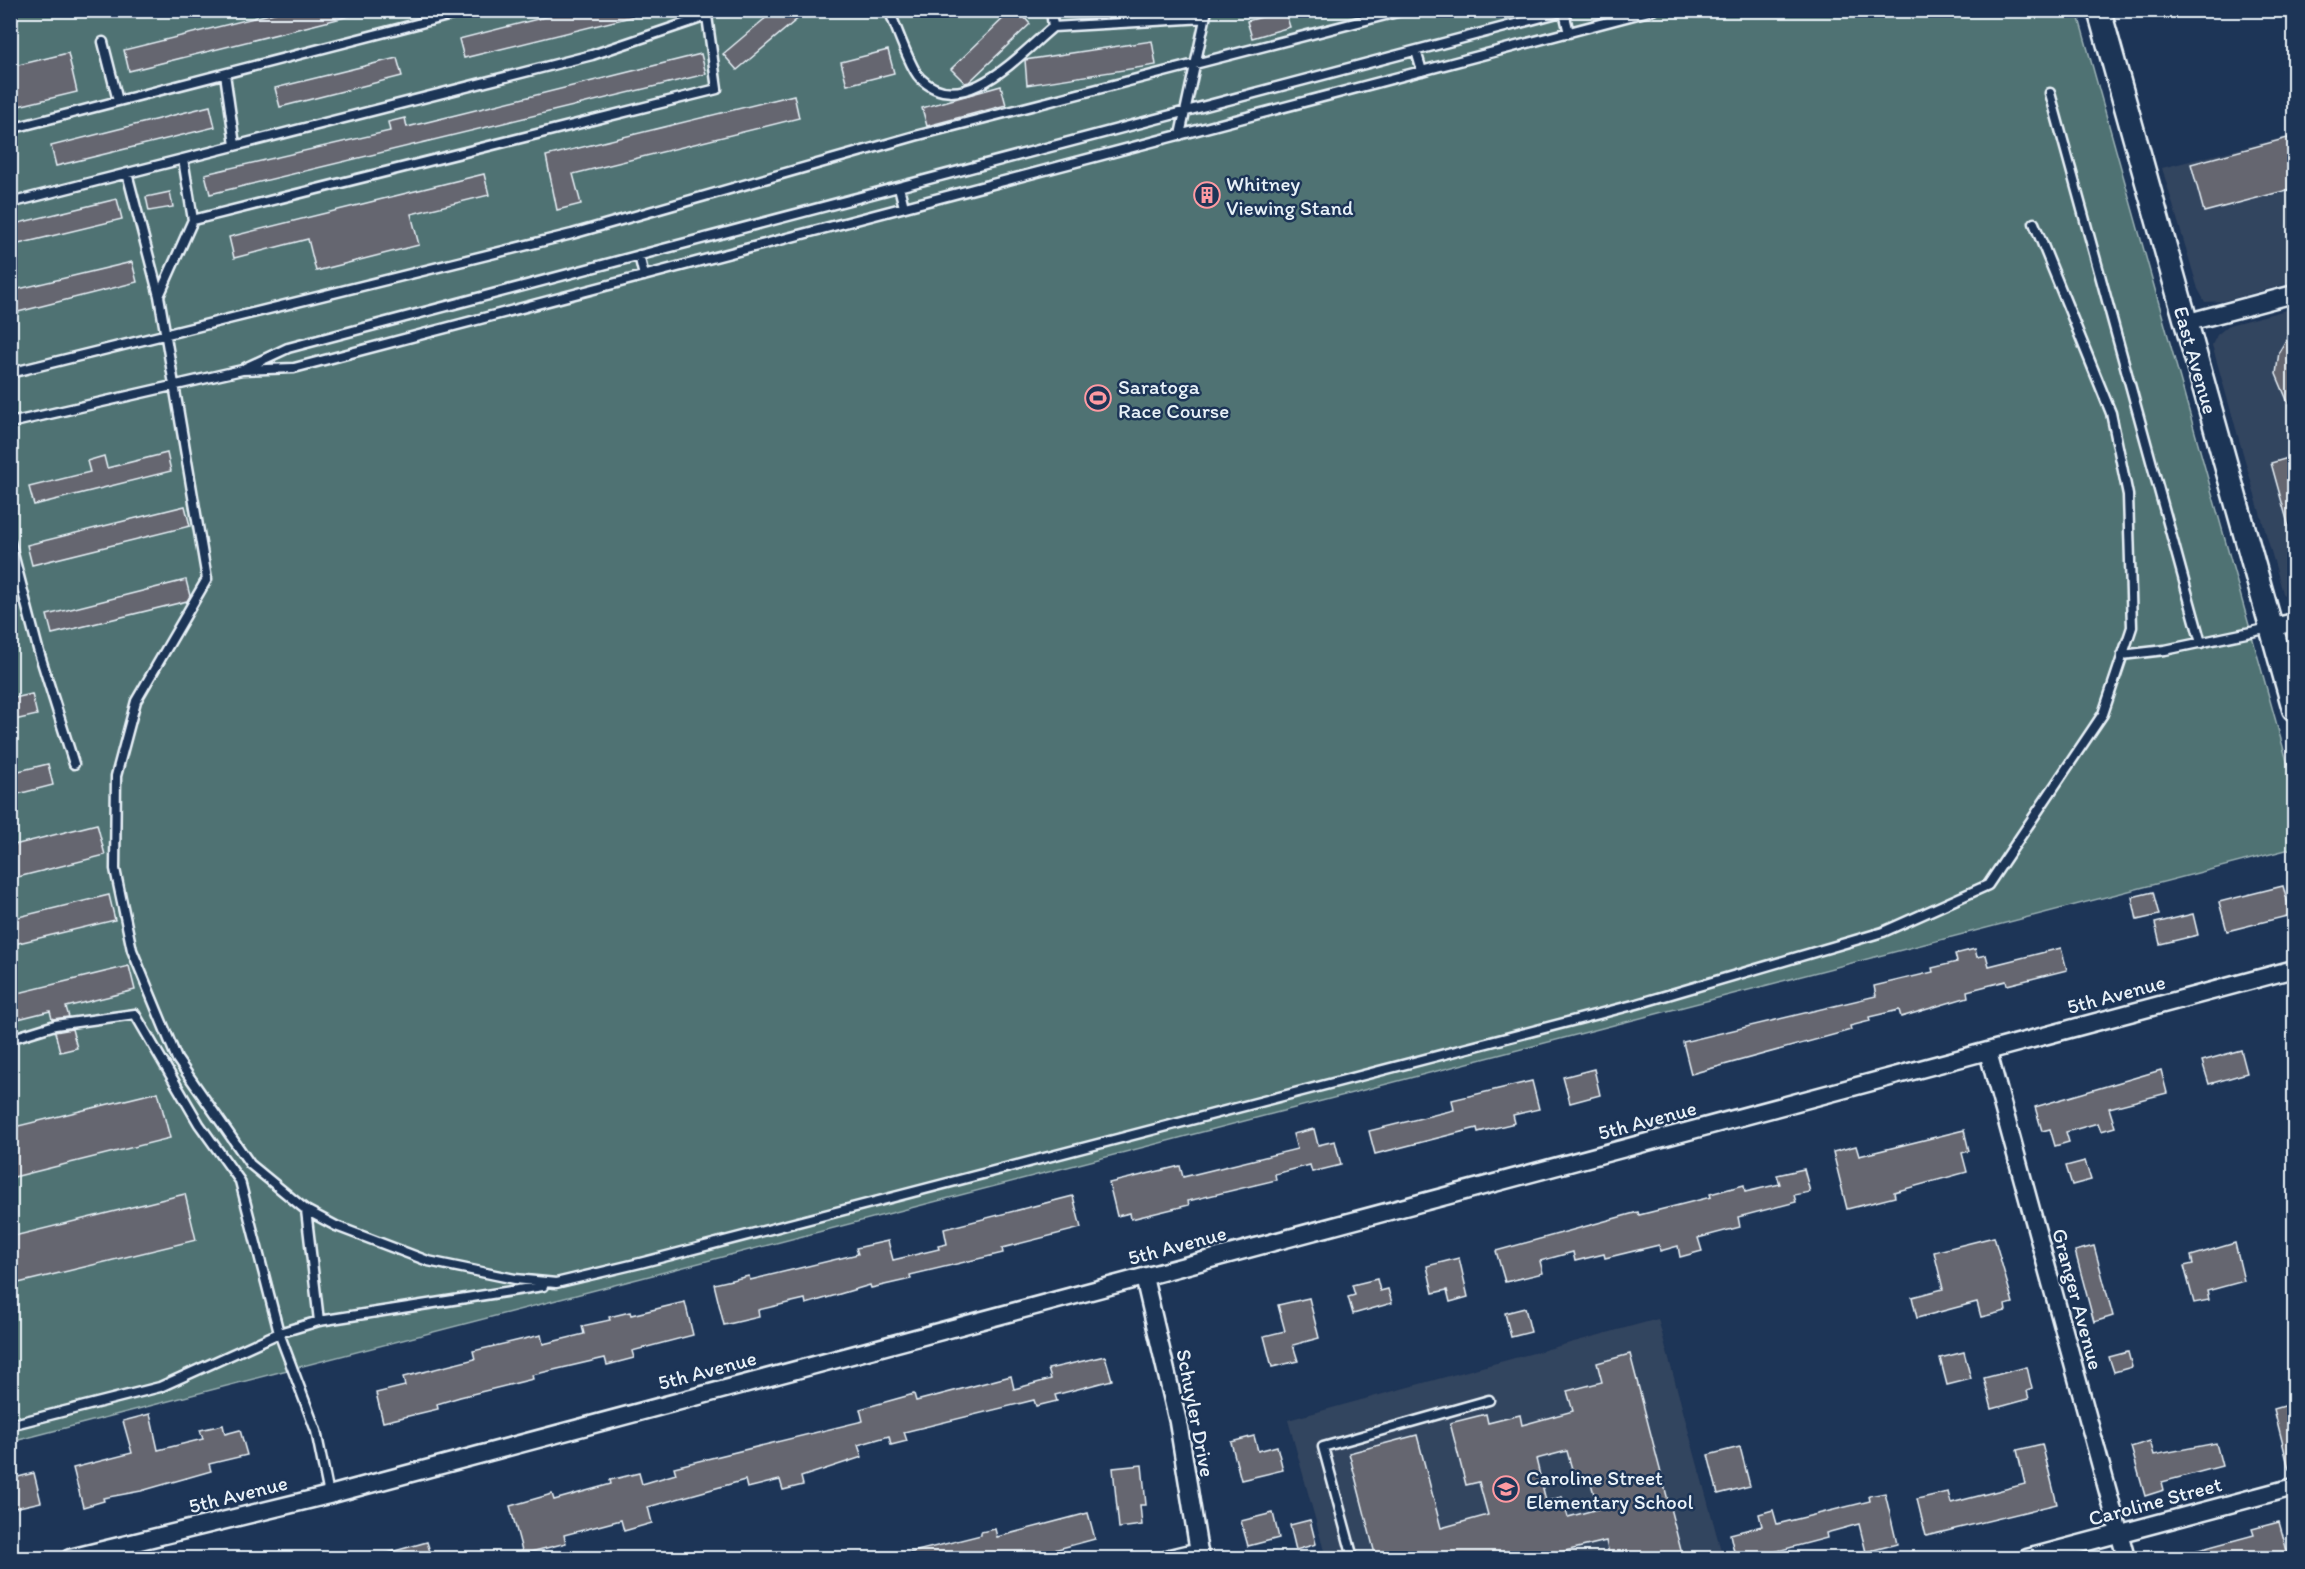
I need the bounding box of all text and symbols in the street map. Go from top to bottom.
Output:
place label: Whitney Viewing Stand [1226,171,1354,220]
building icon: Whitney Viewing Stand [1192,180,1222,210]
street label: East Avenue [2169,303,2223,417]
place label: Saratoga Race Course [1118,374,1229,423]
sports icon: Saratoga Race Course [1083,383,1113,413]
street label: 5th Avenue [2064,969,2168,1019]
street label: 5th Avenue [1595,1095,1699,1145]
street label: 5th Avenue [1125,1220,1229,1270]
street label: Granger Avenue [2047,1225,2109,1373]
street label: 5th Avenue [655,1345,759,1395]
street label: Schuyler Drive [1171,1347,1221,1479]
place label: Caroline Street Elementary School [1526,1465,1694,1514]
street label: 5th Avenue [186,1470,290,1518]
street label: Caroline Street [2086,1471,2224,1531]
school or university icon: Caroline Street Elementary School [1491,1474,1521,1504]

